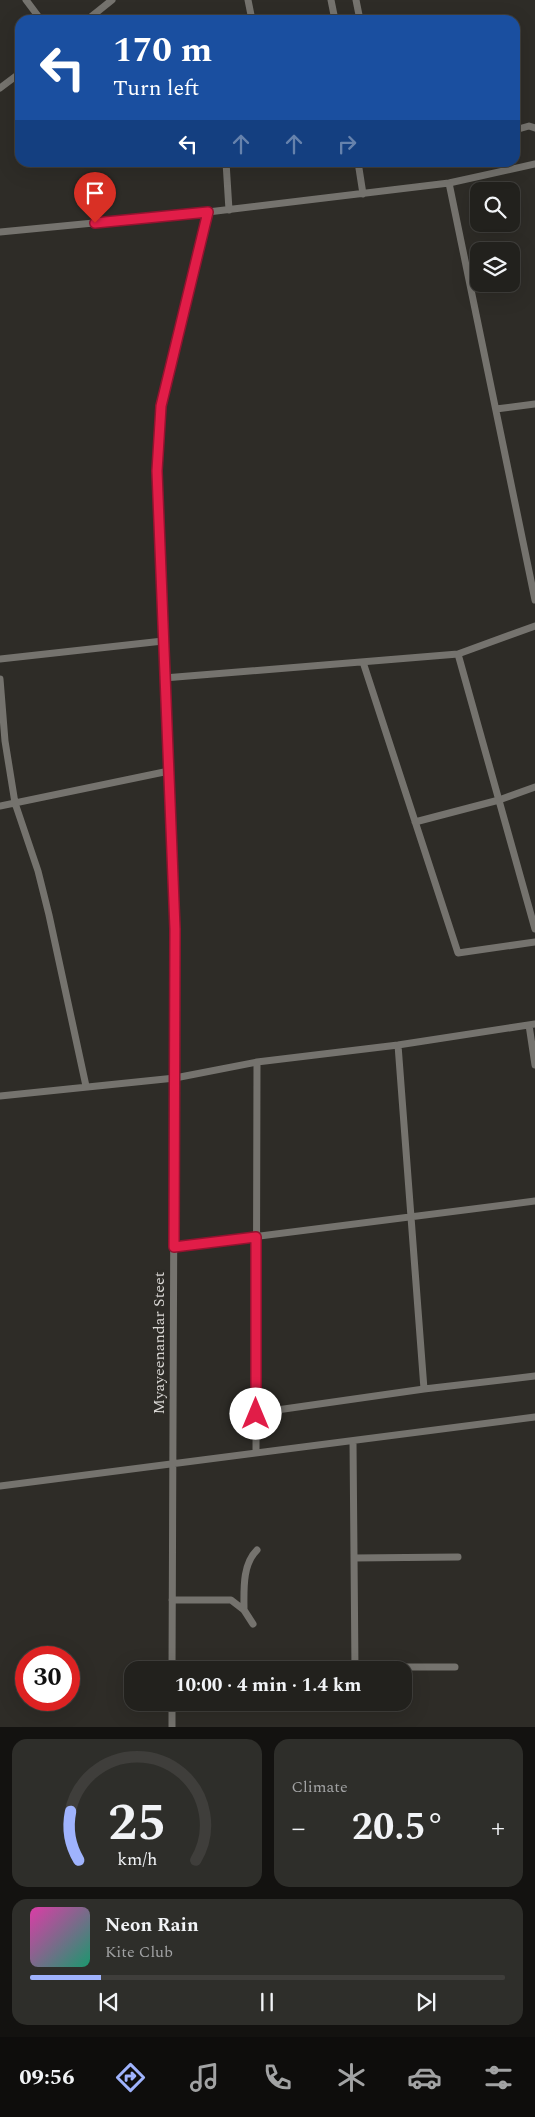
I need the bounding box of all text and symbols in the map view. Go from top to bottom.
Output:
text: 170 m [113,24,212,77]
icon: left [30,35,95,100]
text: Turn left [113,72,199,105]
icon: left [174,130,202,158]
icon: ahead [227,130,255,158]
icon: ahead [280,130,308,158]
icon: right [333,130,361,158]
pin [74,172,116,223]
icon: arrive [81,179,109,207]
map controls [470,182,520,292]
button: search [470,182,520,232]
button: layers [470,242,520,292]
street label: Myayeenandar Steet [147,1271,171,1414]
position arrow [229,1387,281,1439]
speed limit sign: 30 [15,1646,80,1711]
text: 10:00 · 4 min · 1.4 km [175,1671,361,1700]
text: Climate [292,1775,348,1799]
text: 25 [108,1784,166,1863]
text: 20.5° [352,1799,445,1857]
text: − [292,1807,306,1850]
text: + [491,1807,505,1850]
text: km/h [117,1846,157,1873]
text: Neon Rain [105,1911,199,1940]
text: Kite Club [105,1940,173,1964]
icon: previous [95,1988,123,2016]
icon: pause [253,1988,281,2016]
icon: next [412,1988,440,2016]
icon: directions [113,2060,148,2095]
icon: music [187,2060,222,2095]
icon: phone [260,2060,295,2095]
icon: climate [334,2060,369,2095]
icon: car [407,2060,442,2095]
icon: filters [481,2060,516,2095]
text: 09:56 [19,2061,75,2094]

